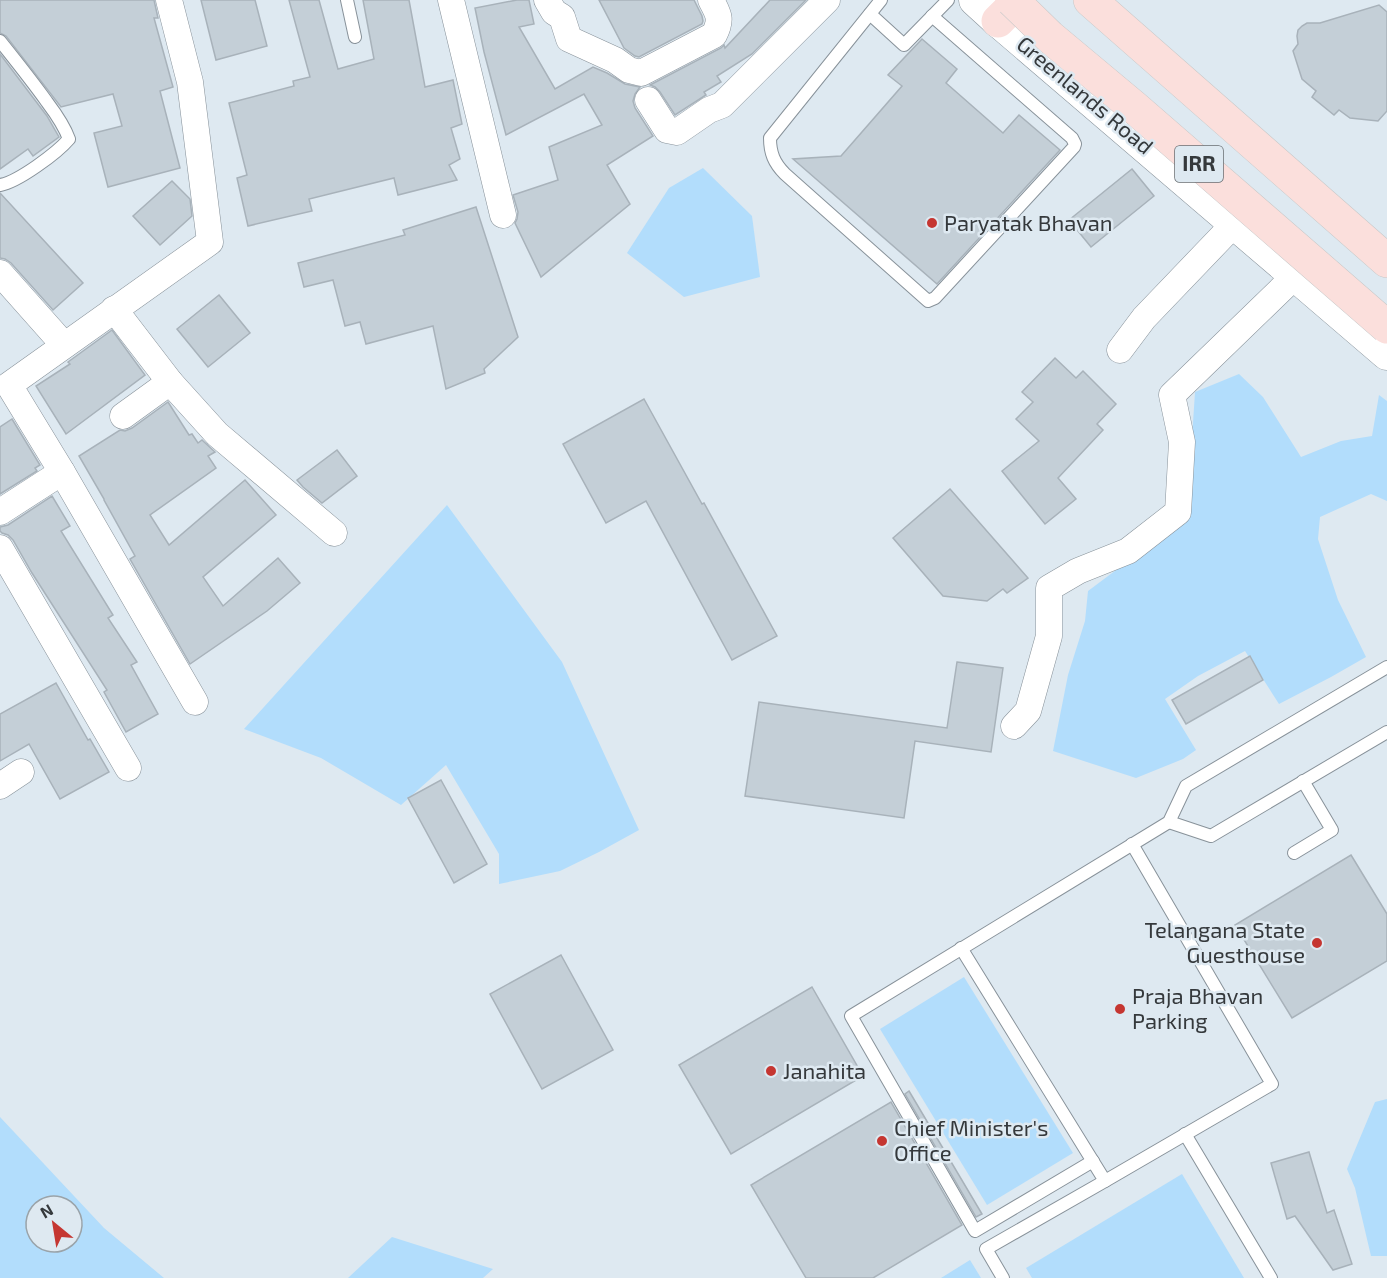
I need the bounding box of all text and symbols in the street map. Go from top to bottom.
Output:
street label: Greenlands Road [1012,30,1159,159]
road number: IRR [1175,146,1223,182]
place label: Paryatak Bhavan [944,209,1113,235]
marker: Paryatak Bhavan [925,216,939,230]
place label: Telangana State Guesthouse [1145,916,1305,967]
marker: Telangana State Guesthouse [1310,936,1324,950]
place label: Praja Bhavan Parking [1132,982,1263,1033]
marker: Praja Bhavan Parking [1113,1002,1127,1016]
place label: Janahita [783,1057,866,1083]
marker: Janahita [764,1064,778,1078]
place label: Chief Minister's Office [894,1114,1048,1165]
marker: Chief Minister's Office [875,1134,889,1148]
north arrow [24,1194,84,1254]
text: N [36,1199,56,1222]

